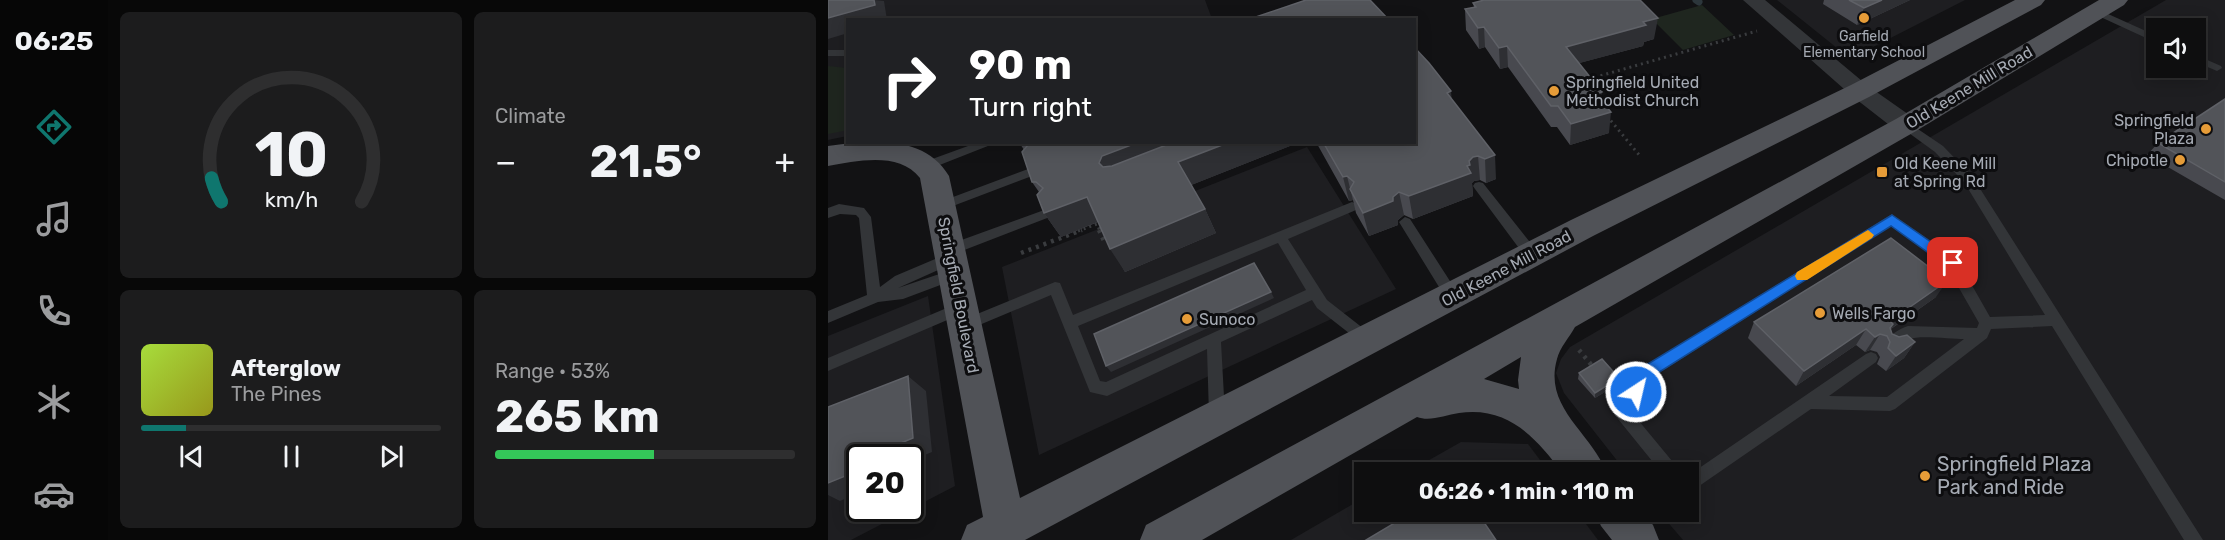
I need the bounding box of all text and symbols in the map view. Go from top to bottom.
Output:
marker: Garfield Elementary School [1857,11,1871,25]
map controls [2146,18,2206,78]
button: sound [2146,18,2206,78]
text: 06:25 [15,25,93,57]
place label: Garfield Elementary School [1803,28,1925,61]
text: 90 m [969,40,1072,90]
icon: right [870,42,948,120]
street label: Old Keene Mill Road [1903,42,2036,133]
place label: Springfield United Methodist Church [1566,73,1699,110]
marker: Springfield United Methodist Church [1547,84,1561,98]
text: Turn right [969,91,1092,123]
text: Climate [495,104,566,128]
icon: directions [33,106,75,148]
place label: Springfield Plaza [2114,111,2194,148]
text: 10 [254,118,328,192]
marker: Springfield Plaza [2199,122,2213,136]
text: 21.5° [589,135,701,188]
text: − [495,142,516,181]
text: + [774,142,795,181]
place label: Chipotle [2106,151,2168,170]
marker: Chipotle [2173,153,2187,167]
place label: Old Keene Mill at Spring Rd [1894,154,1996,191]
marker: Old Keene Mill at Spring Rd [1875,165,1889,179]
text: km/h [264,187,318,212]
icon: music [33,198,75,240]
street label: Springfield Boulevard [934,215,983,375]
street label: Old Keene Mill Road [1438,226,1574,311]
pin [1927,237,1978,288]
icon: arrive [1936,246,1969,279]
icon: phone [33,290,75,332]
place label: Wells Fargo [1832,304,1916,323]
marker: Wells Fargo [1813,306,1827,320]
place label: Sunoco [1199,310,1255,329]
marker: Sunoco [1180,312,1194,326]
text: Afterglow [231,355,341,382]
text: Range · 53% [495,359,610,383]
position arrow [1604,360,1668,424]
icon: climate [33,381,75,423]
text: The Pines [231,382,322,406]
text: 265 km [495,390,660,443]
icon: previous [175,440,208,473]
icon: pause [275,440,308,473]
icon: next [375,440,408,473]
speed limit sign: 20 [846,444,924,522]
place label: Springfield Plaza Park and Ride [1937,452,2092,499]
marker: Springfield Plaza Park and Ride [1918,469,1932,483]
icon: car [33,473,75,515]
text: 06:26 · 1 min · 110 m [1419,478,1634,505]

